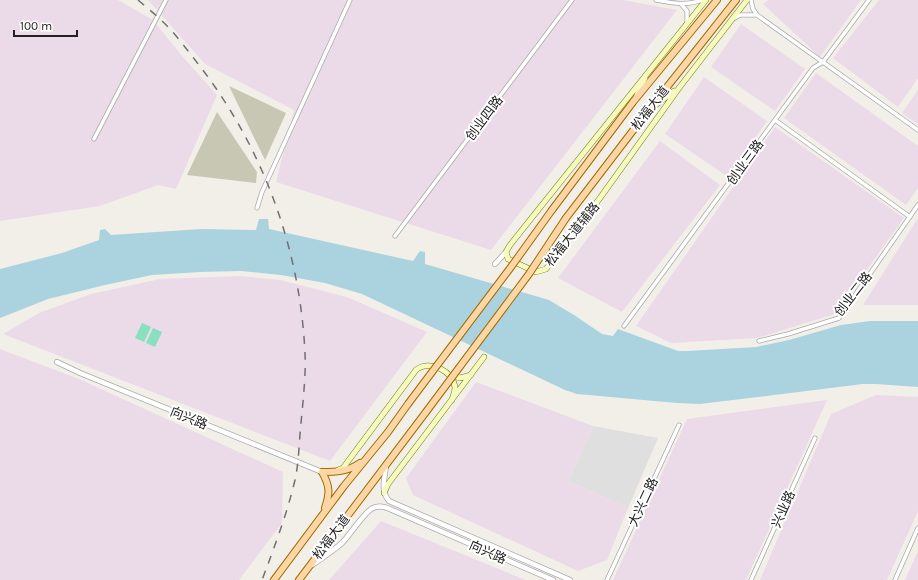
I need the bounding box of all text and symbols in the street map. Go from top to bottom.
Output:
scale bar [14,12,77,38]
text: 100 m [20,19,52,33]
street label: 松福大道 [628,83,672,133]
street label: 创业四路 [462,93,506,143]
street label: 创业三路 [724,137,766,187]
street label: 松福大道辅路 [542,199,602,269]
street label: 创业二路 [831,269,875,319]
street label: 向兴路 [168,404,210,432]
street label: 大兴二路 [625,475,661,529]
street label: 兴业路 [768,488,798,530]
street label: 松福大道 [309,512,353,562]
street label: 向兴路 [467,537,509,567]

